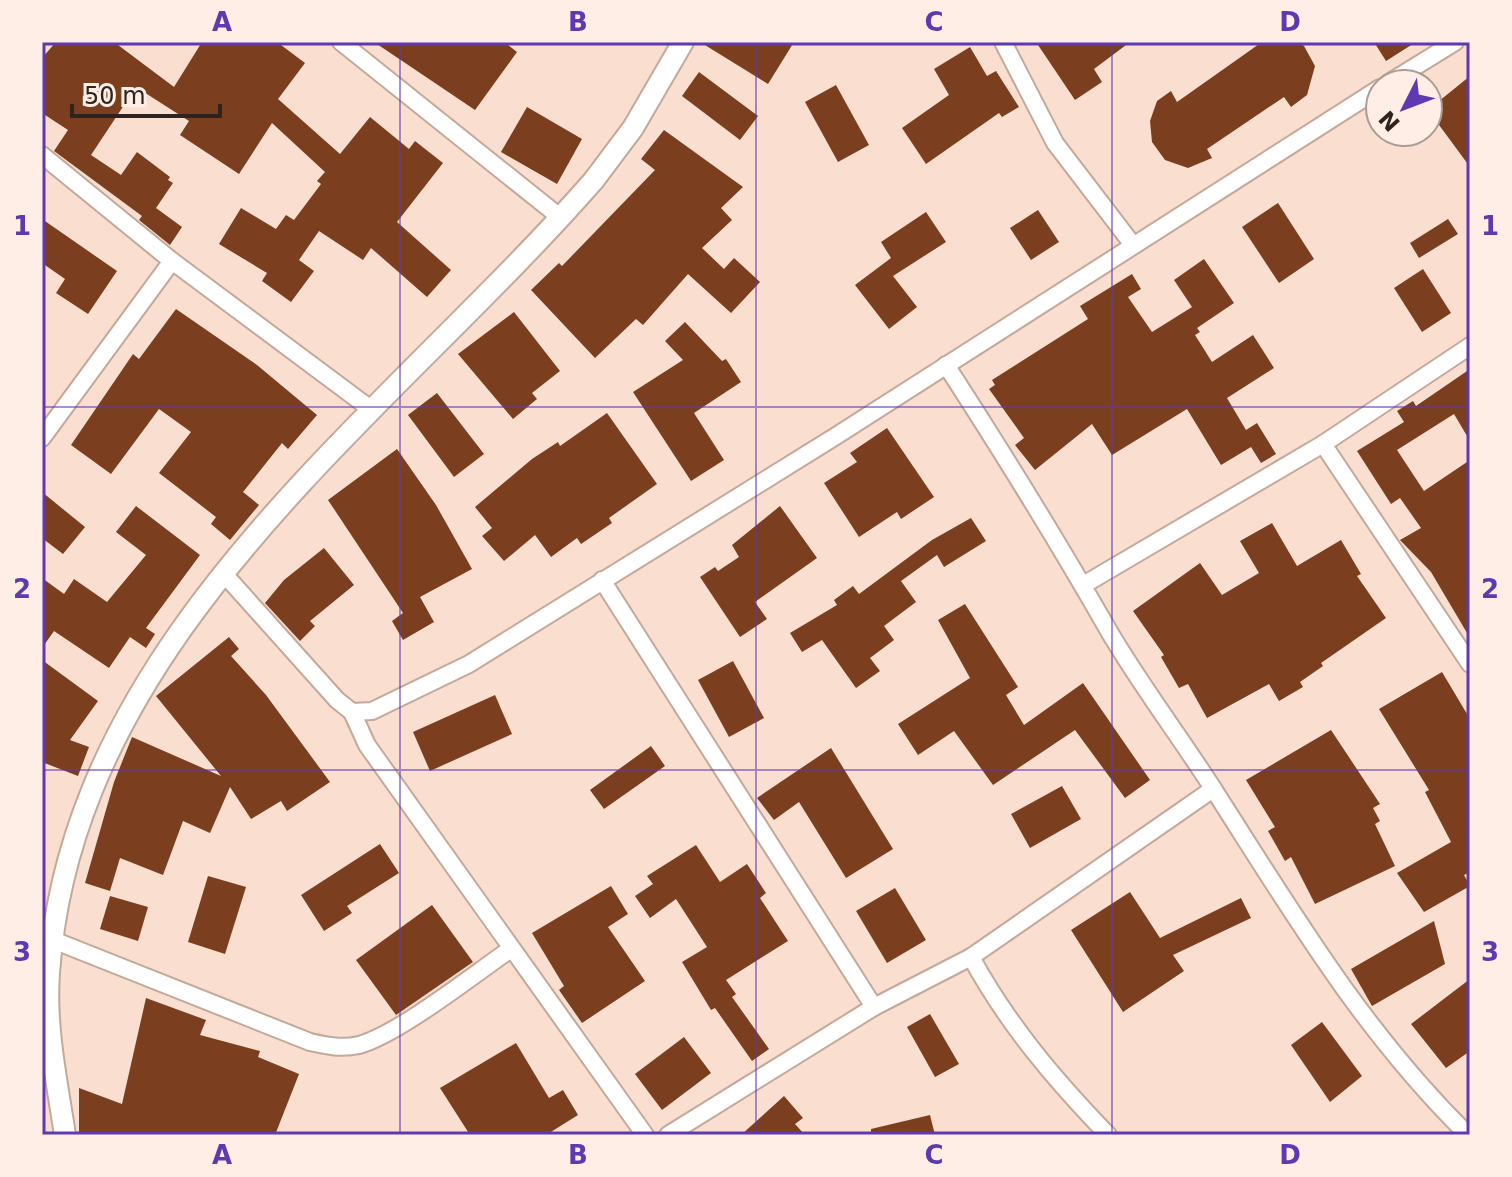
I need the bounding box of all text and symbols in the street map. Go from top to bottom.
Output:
text: A [212,7,232,37]
text: B [568,7,588,37]
text: C [924,7,944,37]
text: D [1279,7,1301,37]
scale bar [72,68,220,118]
north arrow [1364,68,1444,148]
text: 50 m [84,82,146,110]
text: N [1374,106,1405,136]
text: 1 [13,211,31,241]
text: 1 [1481,211,1499,241]
text: 2 [13,574,31,604]
text: 2 [1481,574,1499,604]
text: 3 [13,937,31,967]
text: 3 [1481,937,1499,967]
text: A [212,1140,232,1170]
text: B [568,1140,588,1170]
text: C [924,1140,944,1170]
text: D [1279,1140,1301,1170]

